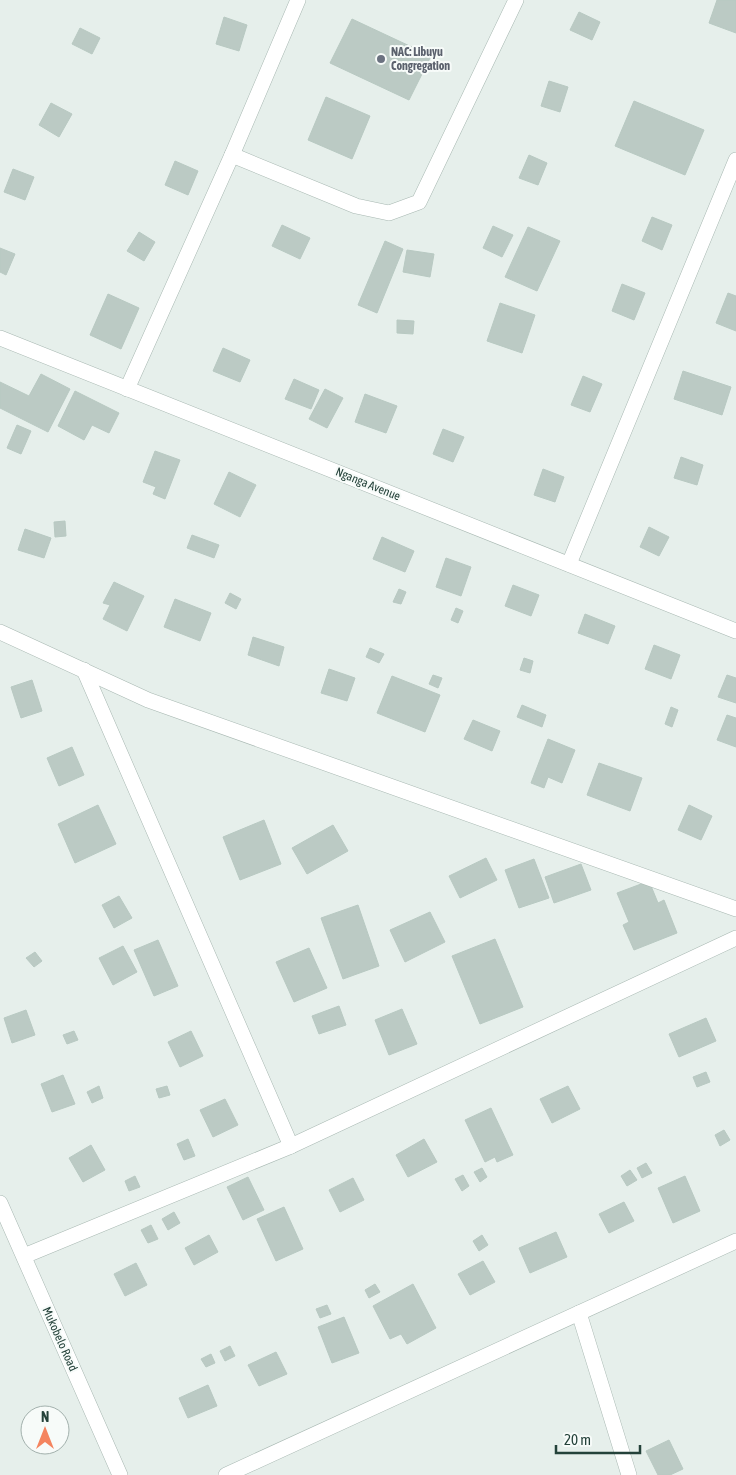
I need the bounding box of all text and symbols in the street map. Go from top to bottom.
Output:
place label: NAC: Libuyu Congregation [391,45,450,73]
marker: NAC: Libuyu Congregation [375,53,387,65]
street label: Nganga Avenue [333,465,403,503]
street label: Mukobelo Road [40,1305,80,1373]
north arrow [20,1405,70,1455]
text: N [41,1409,49,1425]
scale bar [556,1422,640,1454]
text: 20 m [564,1431,591,1448]

